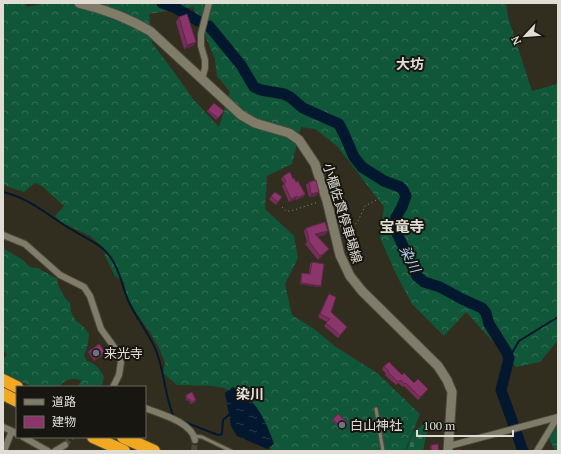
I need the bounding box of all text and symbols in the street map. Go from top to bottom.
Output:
north arrow [505,16,545,56]
text: N [508,33,524,47]
district label: 大坊 [396,54,424,73]
street label: 小櫃佐貫停車場線 [319,161,367,265]
district label: 宝竜寺 [379,216,425,236]
water label: 染川 [396,242,426,277]
place label: 来光寺 [104,344,143,362]
marker: 来光寺 [91,348,101,358]
district label: 染川 [236,384,264,403]
legend [16,386,146,438]
text: 道路 [52,394,76,409]
scale bar [417,412,513,438]
text: 建物 [52,414,76,429]
place label: 白山神社 [350,416,402,434]
text: 100 m [423,418,456,433]
marker: 白山神社 [337,420,347,430]

